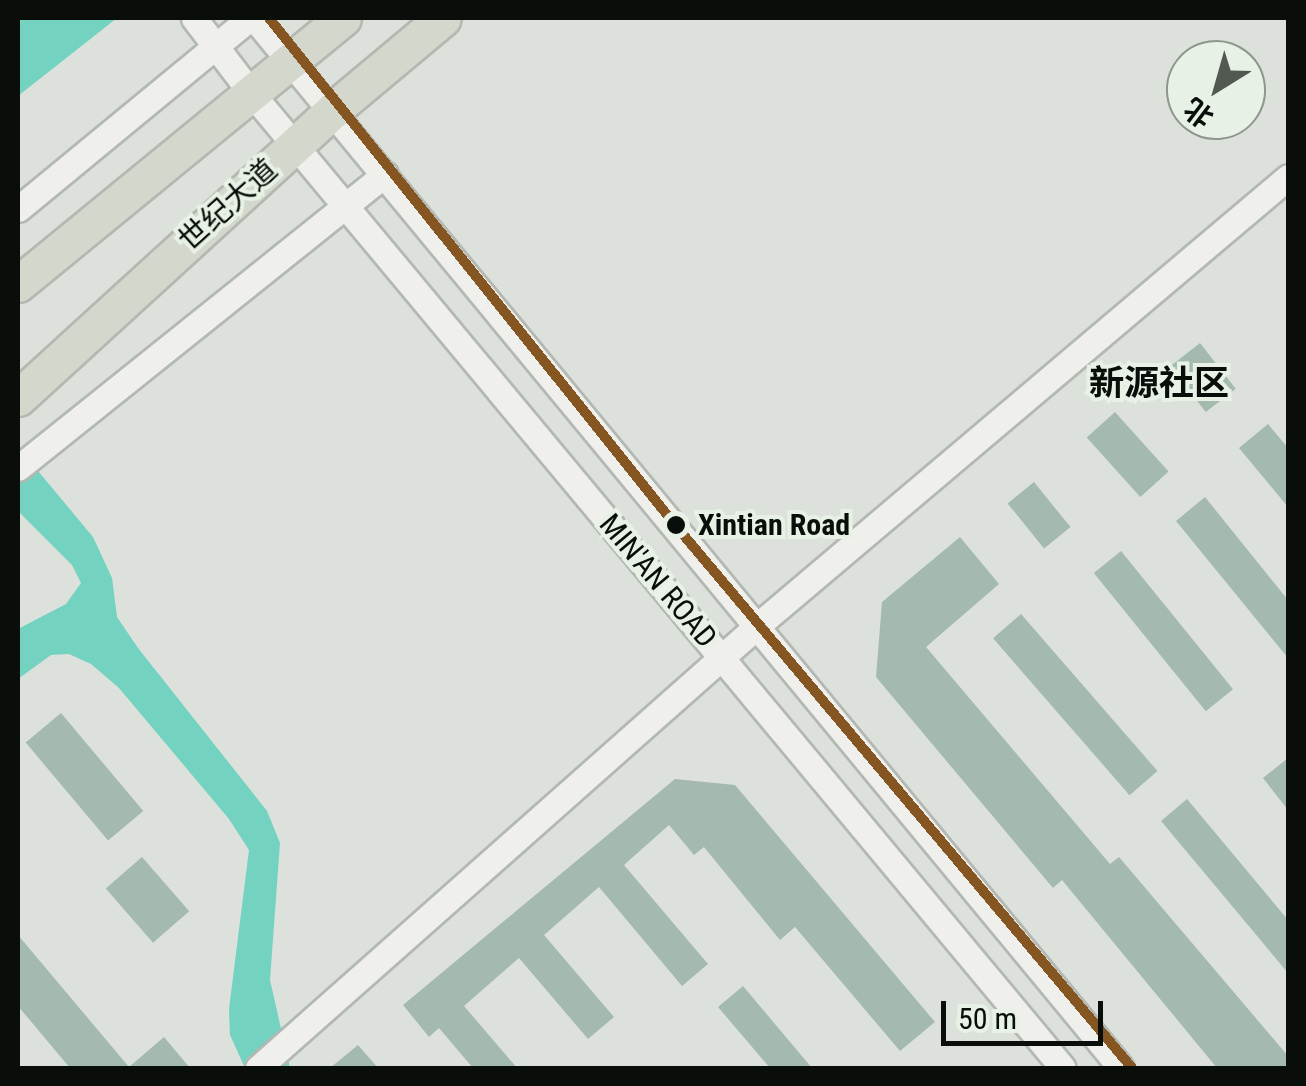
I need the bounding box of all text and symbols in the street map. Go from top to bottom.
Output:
north arrow [1166,40,1266,140]
text: 北 [1178,91,1220,134]
street label: 世纪大道 [171,151,285,259]
district label: 新源社区 [1089,363,1229,405]
street label: MIN'AN ROAD [592,507,724,655]
place label: Xintian Road [698,507,850,543]
marker: Xintian Road [663,512,689,538]
scale bar [946,981,1108,1043]
text: 50 m [958,1001,1017,1036]

